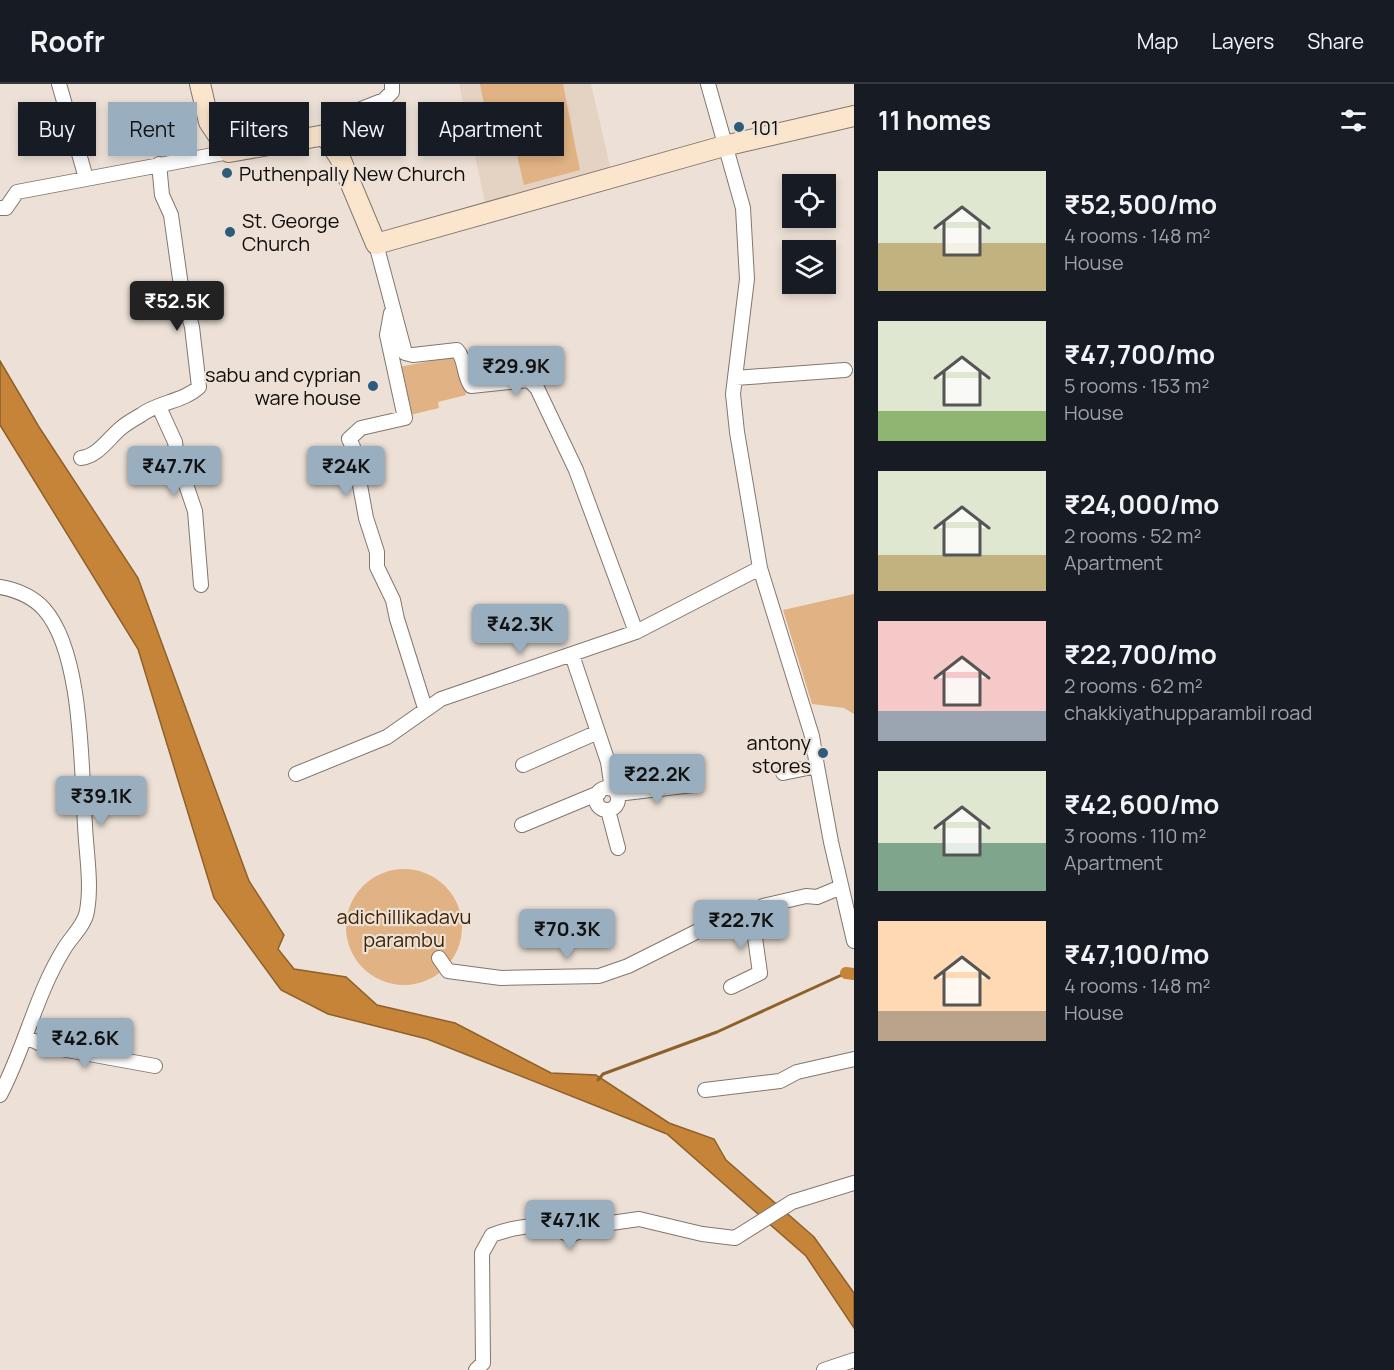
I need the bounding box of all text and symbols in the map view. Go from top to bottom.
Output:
text: Roofr [30,22,105,60]
text: Map [1137,27,1178,55]
text: Layers [1211,27,1274,55]
text: Share [1307,27,1364,55]
chip: Buy [18,102,96,156]
chip: Rent [108,102,197,156]
chip: Filters [209,102,309,156]
chip: New [321,102,406,156]
chip: Apartment [418,102,564,156]
text: 11 homes [878,102,991,138]
icon: filters [1337,104,1370,137]
place label: 101 [751,114,779,141]
marker: 101 [732,120,746,134]
place label: Puthenpally New Church [239,160,465,187]
marker: Puthenpally New Church [220,166,234,180]
map controls [782,174,836,294]
button: locate [782,174,836,228]
text: ₹52,500/mo [1064,186,1217,222]
icon: home [926,195,998,267]
place label: St. George Church [242,207,339,257]
text: 4 rooms · 148 m² [1064,222,1211,249]
marker: St. George Church [223,225,237,239]
button: layers [782,240,836,294]
text: House [1064,249,1124,276]
pin: ₹52.5K [128,281,226,332]
text: ₹52.5K [144,287,210,314]
text: ₹47,700/mo [1064,336,1215,372]
icon: home [926,345,998,417]
pin: ₹29.9K [467,346,565,397]
text: ₹29.9K [482,352,550,379]
place label: sabu and cyprian ware house [205,361,361,411]
text: 5 rooms · 153 m² [1064,372,1210,399]
marker: sabu and cyprian ware house [366,379,380,393]
text: House [1064,399,1124,426]
pin: ₹47.7K [125,446,223,497]
pin: ₹24K [310,446,382,497]
text: ₹47.7K [142,452,206,479]
text: ₹24K [322,452,370,479]
text: ₹24,000/mo [1064,486,1219,522]
icon: home [926,495,998,567]
text: 2 rooms · 52 m² [1064,522,1201,549]
text: Apartment [1064,549,1163,576]
pin: ₹42.3K [471,604,569,655]
text: ₹42.3K [486,610,554,637]
text: ₹22,700/mo [1064,636,1217,672]
icon: home [926,645,998,717]
text: 2 rooms · 62 m² [1064,672,1203,699]
text: chakkiyathupparambil road [1064,699,1312,726]
place label: antony stores [747,729,811,779]
marker: antony stores [816,746,830,760]
pin: ₹22.2K [608,754,706,805]
text: ₹22.2K [623,760,691,787]
pin: ₹39.1K [52,776,150,827]
text: ₹39.1K [70,782,132,809]
text: ₹42,600/mo [1064,786,1219,822]
icon: home [926,795,998,867]
text: 3 rooms · 110 m² [1064,822,1206,849]
text: Apartment [1064,849,1163,876]
pin: ₹22.7K [692,900,790,951]
park label: adichillikadavu parambu [337,903,471,953]
text: ₹22.7K [708,906,774,933]
pin: ₹70.3K [518,909,616,960]
text: ₹70.3K [534,915,600,942]
text: ₹47,100/mo [1064,936,1209,972]
icon: home [926,945,998,1017]
text: 4 rooms · 148 m² [1064,972,1211,999]
text: House [1064,999,1124,1026]
pin: ₹42.6K [36,1018,134,1069]
text: ₹42.6K [51,1024,119,1051]
pin: ₹47.1K [521,1200,619,1251]
text: ₹47.1K [540,1206,600,1233]

